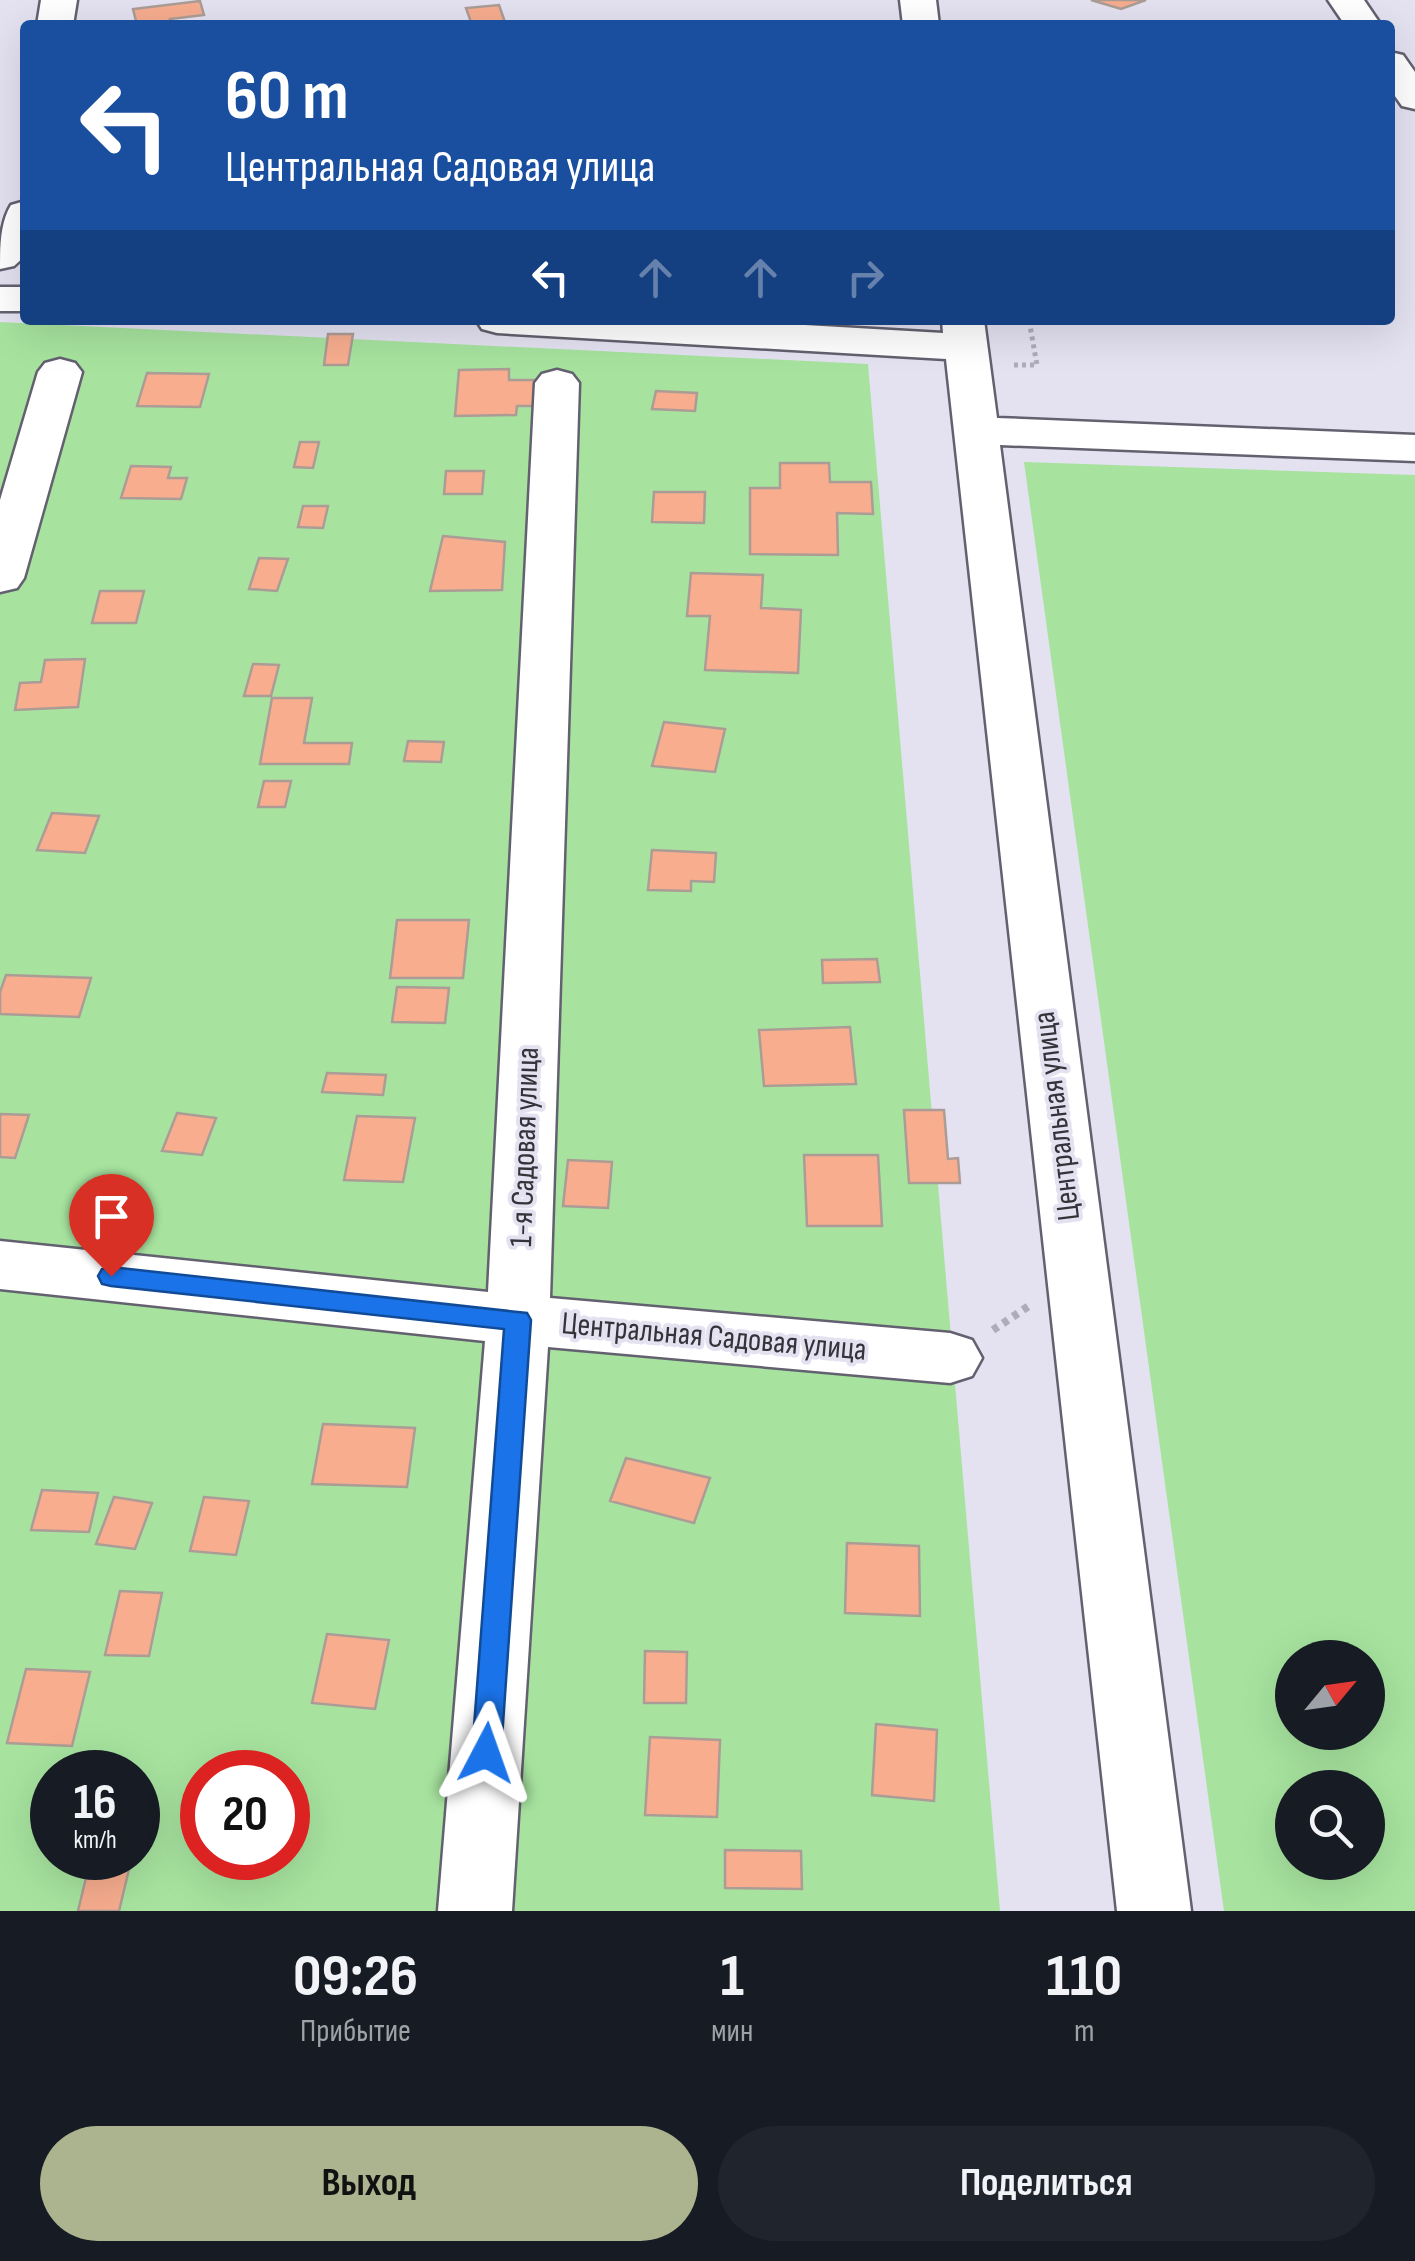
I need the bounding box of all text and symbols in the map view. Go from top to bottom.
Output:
text: 60 m [225,55,349,139]
icon: left [60,60,190,190]
text: Центральная Садовая улица [225,140,655,195]
icon: left [523,250,578,305]
icon: ahead [628,250,683,305]
icon: ahead [733,250,788,305]
icon: right [838,250,893,305]
street label: Центральная улица [1025,1009,1089,1223]
street label: 1-я Садовая улица [502,1046,548,1248]
pin [69,1174,154,1277]
icon: arrive [84,1189,139,1244]
street label: Центральная Садовая улица [560,1304,868,1370]
north arrow [1275,1640,1385,1750]
map controls [1275,1640,1385,1880]
position arrow [434,1701,538,1805]
speed limit sign: 20 [180,1750,310,1880]
button: search [1275,1770,1385,1880]
text: 16 [73,1773,117,1833]
text: km/h [73,1825,117,1856]
text: 09:26 [293,1941,418,2013]
text: 1 [720,1941,744,2013]
text: 110 [1046,1941,1122,2013]
text: Прибытие [300,2012,411,2051]
text: мин [711,2012,753,2051]
text: m [1074,2012,1094,2051]
button: Выход [40,2126,698,2241]
button: Поделиться [718,2126,1375,2241]

